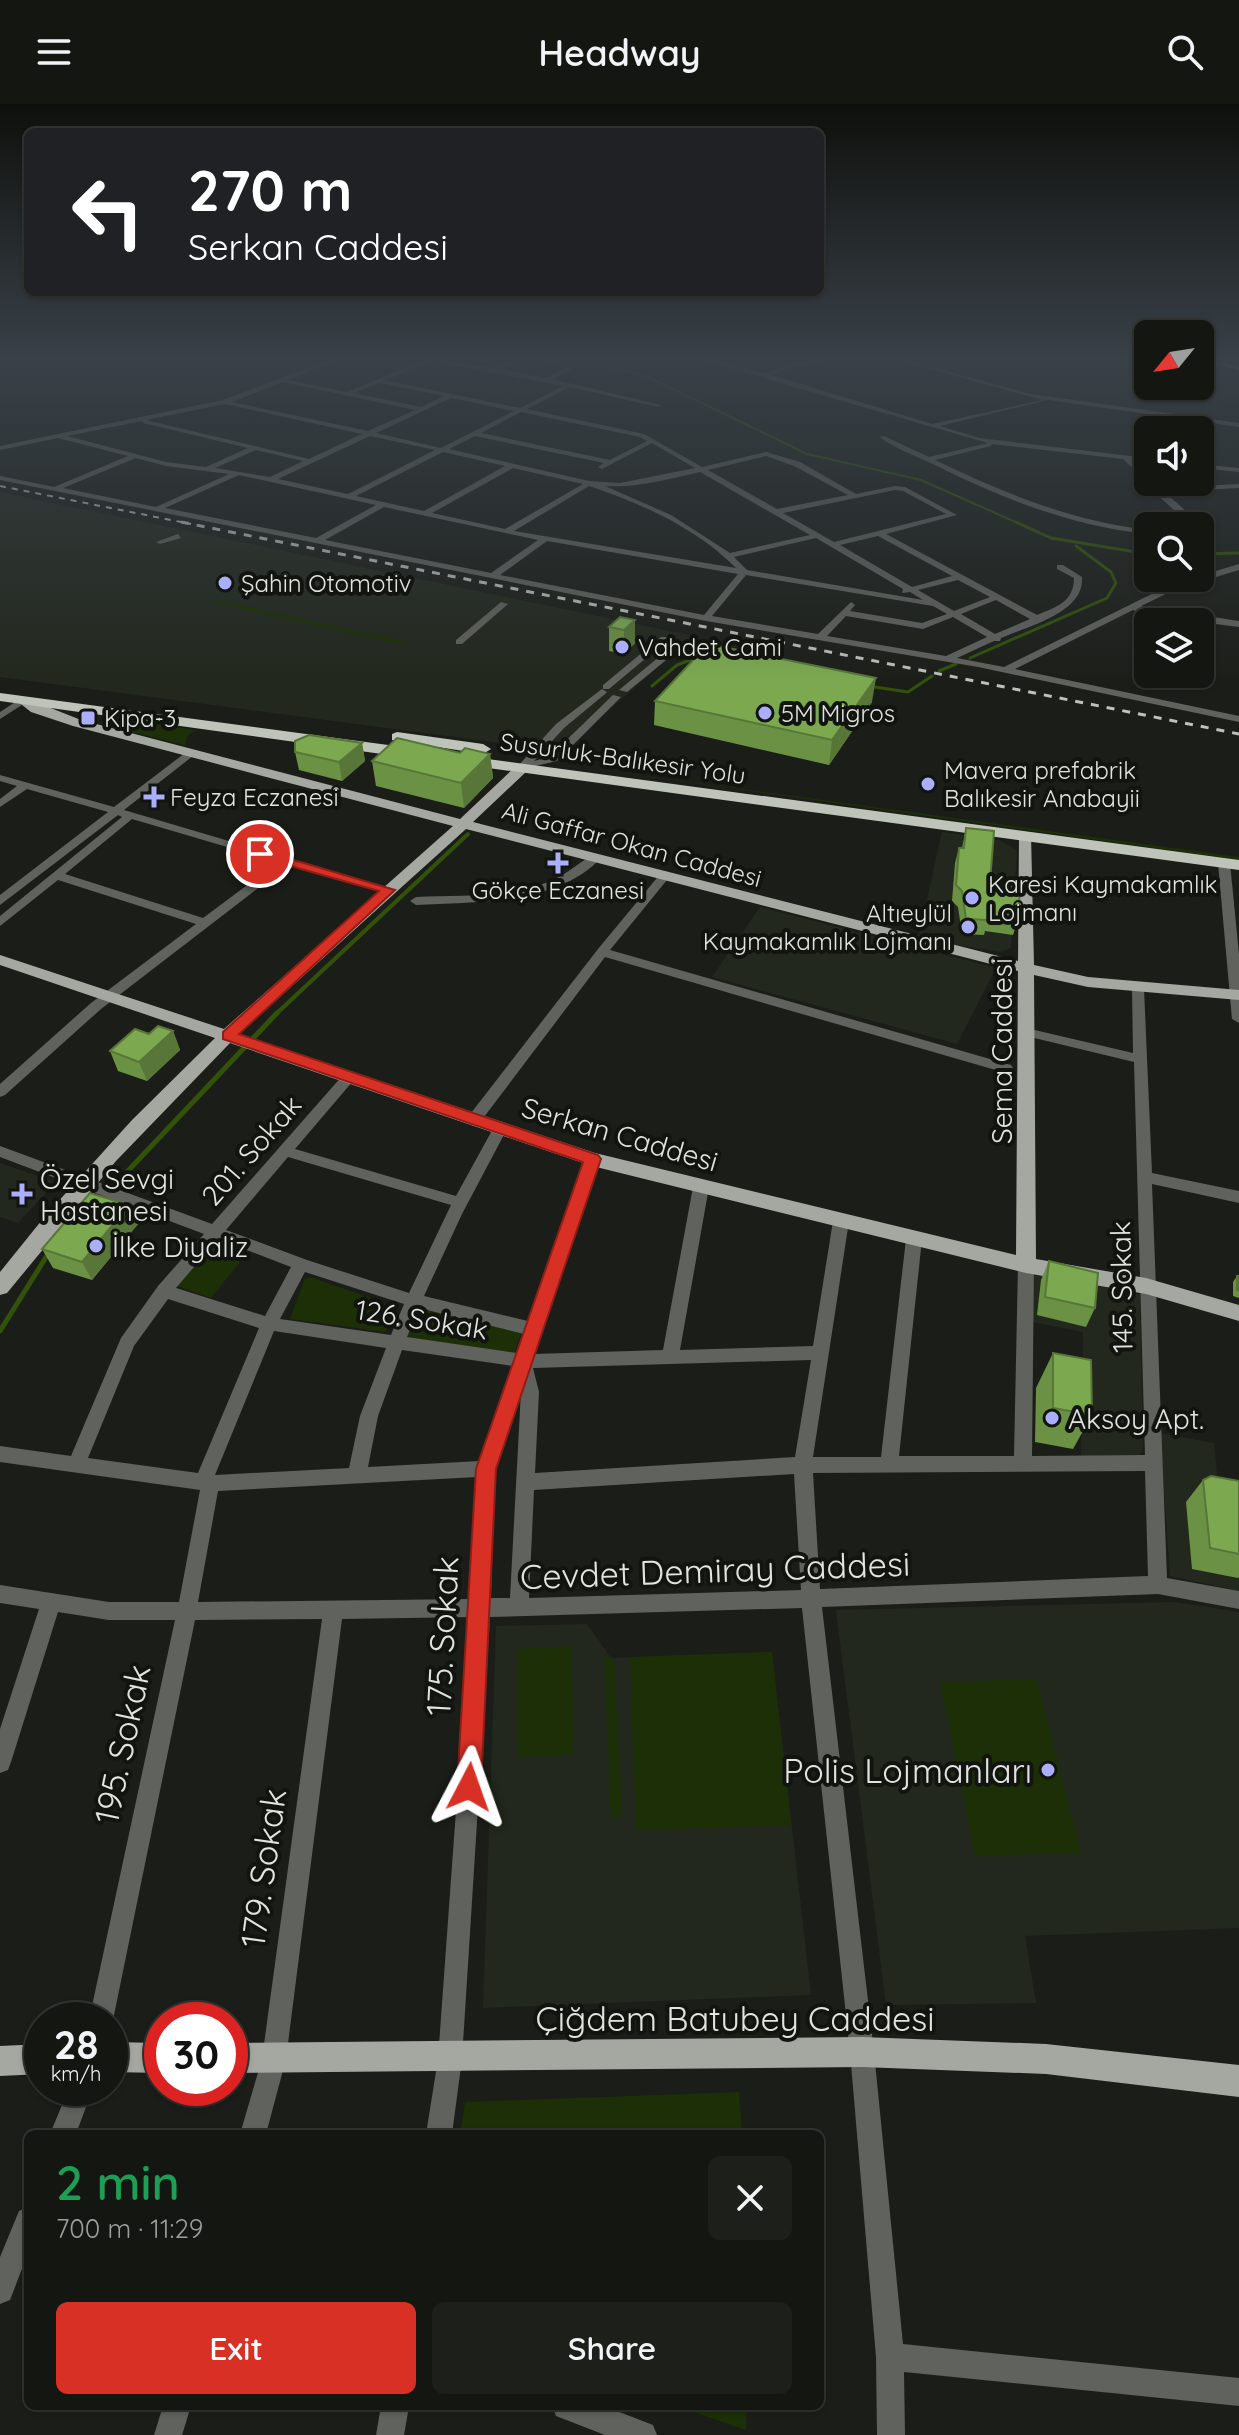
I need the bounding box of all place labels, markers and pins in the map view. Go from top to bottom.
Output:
place label: Şahin Otomotiv [241,568,411,598]
marker: Şahin Otomotiv [216,574,234,592]
place label: Vahdet Cami [638,632,782,662]
marker: Vahdet Cami [613,638,631,656]
place label: 5M Migros [781,698,895,728]
place label: Kipa-3 [104,703,176,733]
marker: 5M Migros [756,704,774,722]
marker: Kipa-3 [79,709,97,727]
place label: Mavera prefabrik Balıkesir Anabayii [944,755,1140,813]
marker: Mavera prefabrik Balıkesir Anabayii [919,775,937,793]
place label: Feyza Eczanesi [170,782,339,812]
marker: Feyza Eczanesi [145,788,163,806]
pin [226,820,294,888]
marker: Gökçe Eczanesi [549,854,567,872]
place label: Karesi Kaymakamlık Lojmanı [988,869,1217,927]
place label: Gökçe Eczanesi [472,875,644,905]
marker: Karesi Kaymakamlık Lojmanı [963,889,981,907]
place label: Altıeylül Kaymakamlık Lojmanı [703,898,952,956]
marker: Altıeylül Kaymakamlık Lojmanı [959,918,977,936]
place label: Özel Sevgi Hastanesi [40,1161,174,1228]
marker: Özel Sevgi Hastanesi [11,1183,33,1205]
place label: İlke Diyaliz [112,1229,248,1264]
marker: İlke Diyaliz [87,1237,105,1255]
place label: Aksoy Apt. [1068,1401,1204,1436]
marker: Aksoy Apt. [1043,1409,1061,1427]
place label: Polis Lojmanları [783,1749,1032,1792]
marker: Polis Lojmanları [1039,1761,1057,1779]

